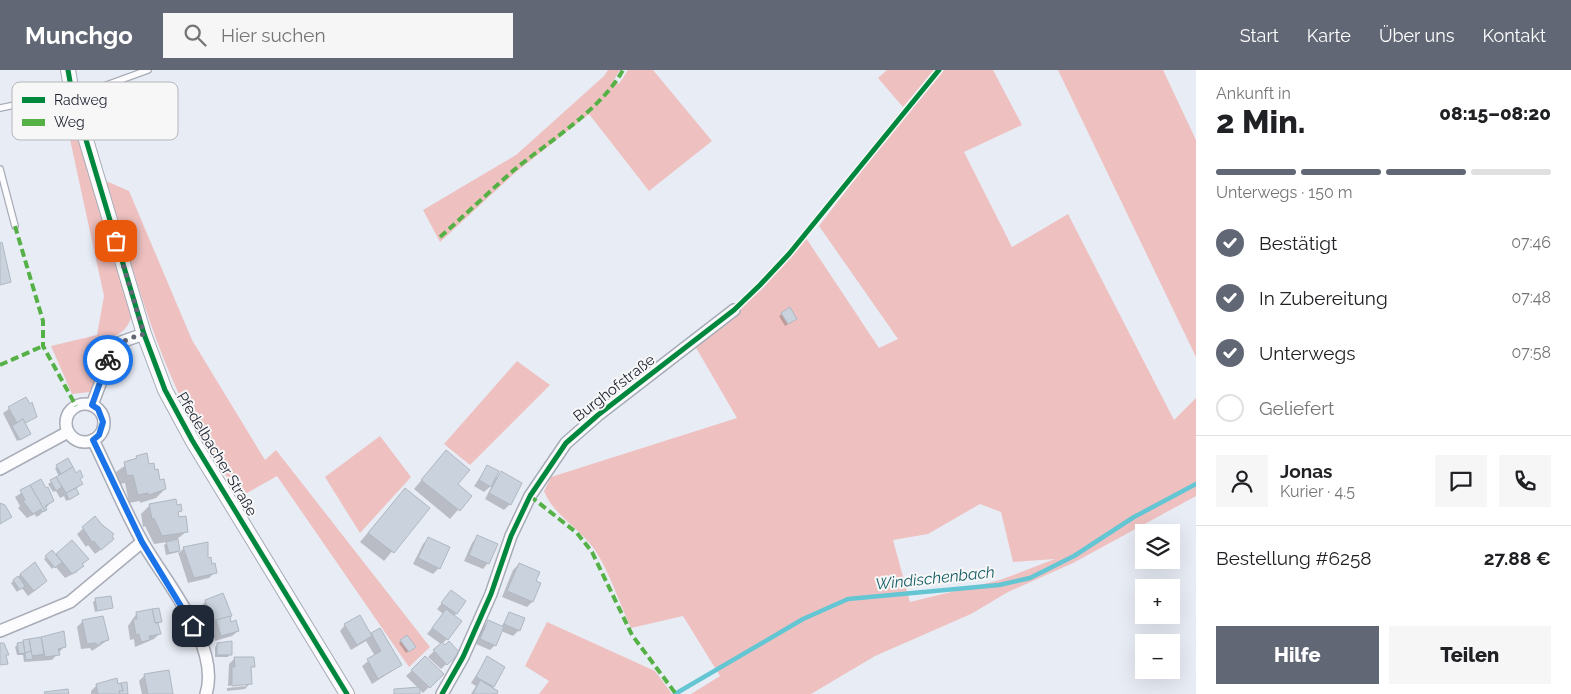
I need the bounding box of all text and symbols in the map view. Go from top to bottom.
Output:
search box [163,13,513,58]
text: Munchgo [25,21,133,50]
icon: search [181,21,209,49]
text: Hier suchen [221,24,325,46]
text: Start [1240,25,1279,46]
text: Karte [1307,25,1351,46]
text: Über uns [1379,25,1454,46]
text: Kontakt [1482,25,1546,46]
legend [12,82,178,140]
text: Ankunft in [1216,84,1291,103]
text: Radweg [54,92,107,108]
text: 08:15–08:20 [1439,102,1551,124]
text: 2 Min. [1216,103,1305,140]
text: Weg [54,114,85,130]
text: Unterwegs · 150 m [1216,183,1353,202]
pin [95,220,137,262]
icon: bag [102,227,130,255]
icon: check [1216,229,1244,257]
text: Bestätigt [1259,232,1337,254]
text: 07:46 [1511,233,1551,252]
icon: check [1216,284,1244,312]
text: In Zubereitung [1259,287,1388,309]
text: 07:48 [1512,288,1551,307]
courier [83,335,133,385]
icon: check [1216,339,1244,367]
text: Unterwegs [1259,342,1355,364]
text: 07:58 [1512,343,1551,362]
icon: bike [94,346,122,374]
street label: Burghofstraße [570,350,658,425]
street label: Pfedelbacher Straße [173,389,261,519]
text: Geliefert [1259,397,1334,419]
button: person [1216,455,1268,507]
button: chat [1435,455,1487,507]
button: phone [1499,455,1551,507]
text: Jonas [1280,460,1332,482]
text: Kurier · 4.5 [1280,482,1355,501]
map controls [1135,524,1180,679]
button: layers [1135,524,1180,569]
text: Bestellung #6258 [1216,547,1372,569]
text: 27.88 € [1484,547,1551,569]
water label: Windischenbach [874,562,996,594]
button: + [1135,579,1180,624]
pin [172,605,214,647]
icon: home [179,612,207,640]
button: Hilfe [1216,626,1379,684]
button: Teilen [1389,626,1551,684]
button: − [1135,634,1180,679]

